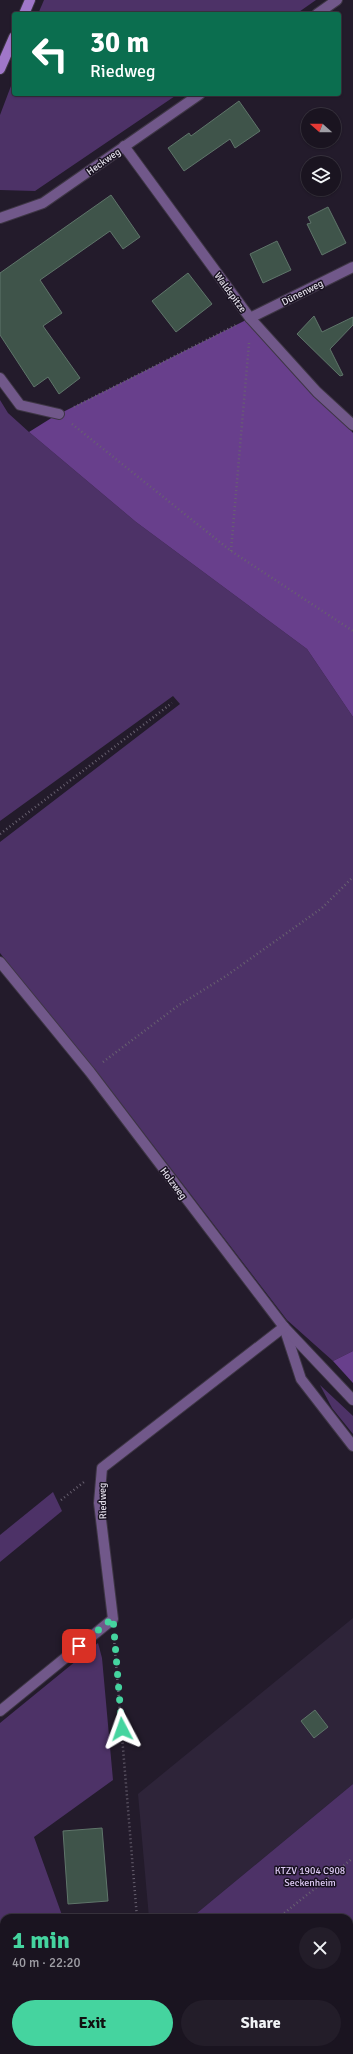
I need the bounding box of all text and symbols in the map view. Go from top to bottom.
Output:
text: 30 m [90,26,149,60]
icon: left [24,28,76,80]
text: Riedweg [90,60,156,82]
north arrow [301,108,341,148]
map controls [301,108,341,196]
street label: Heckweg [84,146,123,178]
button: layers [301,156,341,196]
street label: Waldspitze [212,270,249,315]
street label: Dünenweg [280,277,325,308]
street label: Holzweg [157,1165,189,1202]
street label: Riedweg [97,1483,109,1519]
pin [62,1629,96,1663]
icon: arrive [68,1635,90,1657]
position arrow [101,1708,143,1750]
park label: KTZV 1904 C908 Seckenheim [275,1865,345,1889]
text: 1 min [12,1925,70,1955]
button: close [299,1927,341,1969]
text: 40 m · 22:20 [12,1955,81,1971]
button: Exit [12,2000,173,2046]
button: Share [181,2000,341,2046]

